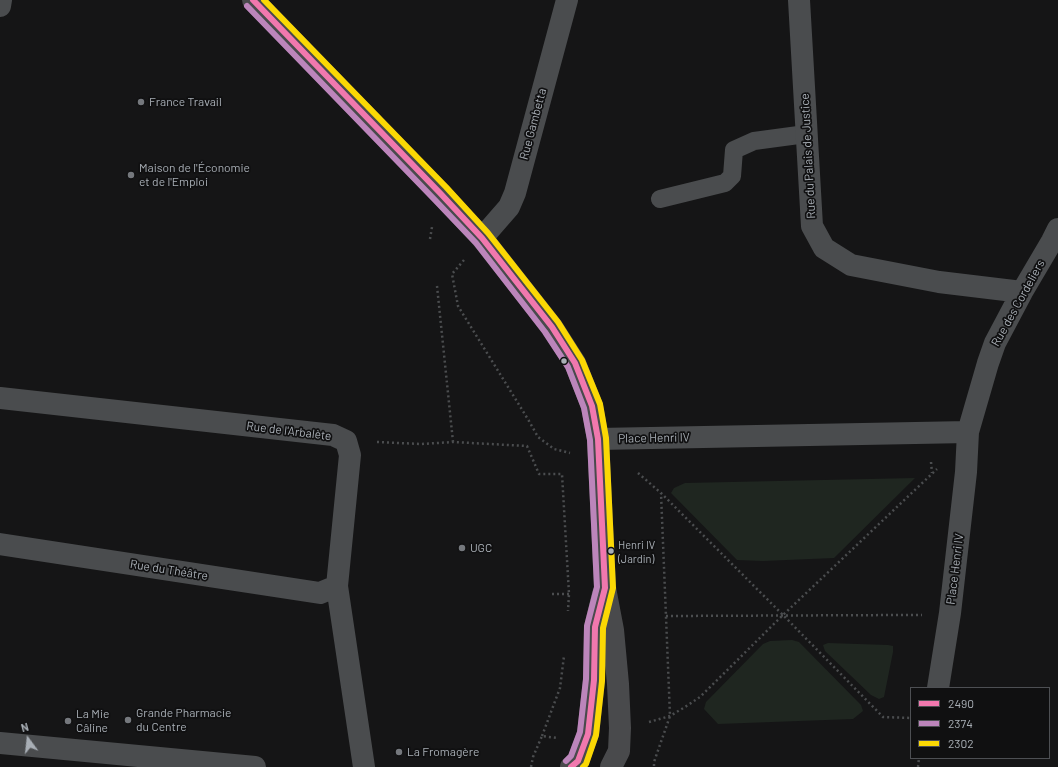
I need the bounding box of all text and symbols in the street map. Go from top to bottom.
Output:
street label: Rue Gambetta [517,87,549,161]
street label: Rue du Palais de Justice [798,93,818,219]
place label: France Travail [149,95,222,109]
marker: France Travail [136,97,146,107]
place label: Maison de l'Économie et de l'Emploi [139,161,250,189]
marker: Maison de l'Économie et de l'Emploi [126,170,136,180]
street label: Rue des Cordeliers [988,257,1048,349]
unlabelled marker [559,356,569,366]
street label: Rue de l'Arbalète [246,419,332,443]
street label: Place Henri IV [618,430,690,446]
street label: Place Henri IV [943,533,967,605]
place label: Henri IV (Jardin) [618,538,655,564]
place label: UGC [470,541,492,555]
marker: UGC [457,543,467,553]
marker: Henri IV (Jardin) [606,546,616,556]
street label: Rue du Théâtre [129,557,209,583]
legend [910,687,1050,759]
text: 2490 [948,696,974,710]
place label: Grande Pharmacie du Centre [136,706,231,734]
place label: La Mie Câline [76,707,109,735]
marker: Grande Pharmacie du Centre [123,715,133,725]
marker: La Mie Câline [63,716,73,726]
text: 2374 [948,716,973,730]
north arrow [8,719,48,759]
text: N [20,720,30,734]
text: 2302 [948,736,974,750]
place label: La Fromagère [407,745,479,759]
marker: La Fromagère [394,747,404,757]

